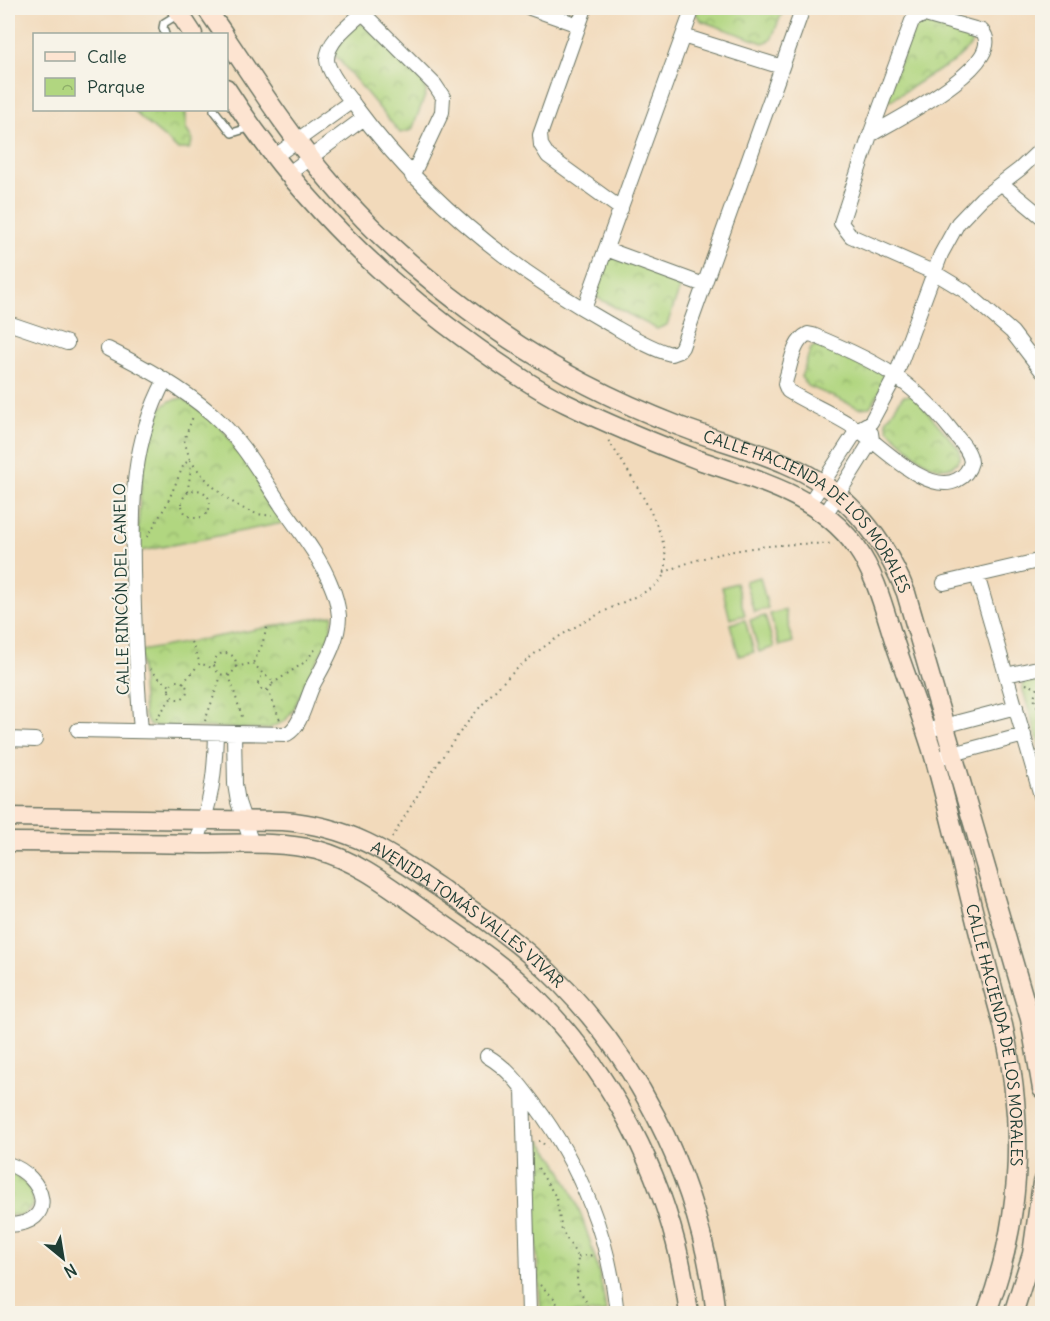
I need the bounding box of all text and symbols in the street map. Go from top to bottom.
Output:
legend [33,33,228,111]
text: Calle [87,45,127,68]
text: Parque [87,75,145,98]
street label: CALLE HACIENDA DE LOS MORALES [701,426,915,596]
street label: CALLE RINCÓN DEL CANELO [109,483,133,695]
street label: AVENIDA TOMÁS VALLES VIVAR [368,837,569,992]
street label: CALLE HACIENDA DE LOS MORALES [962,902,1027,1167]
north arrow [33,1228,93,1288]
text: N [61,1260,80,1282]

